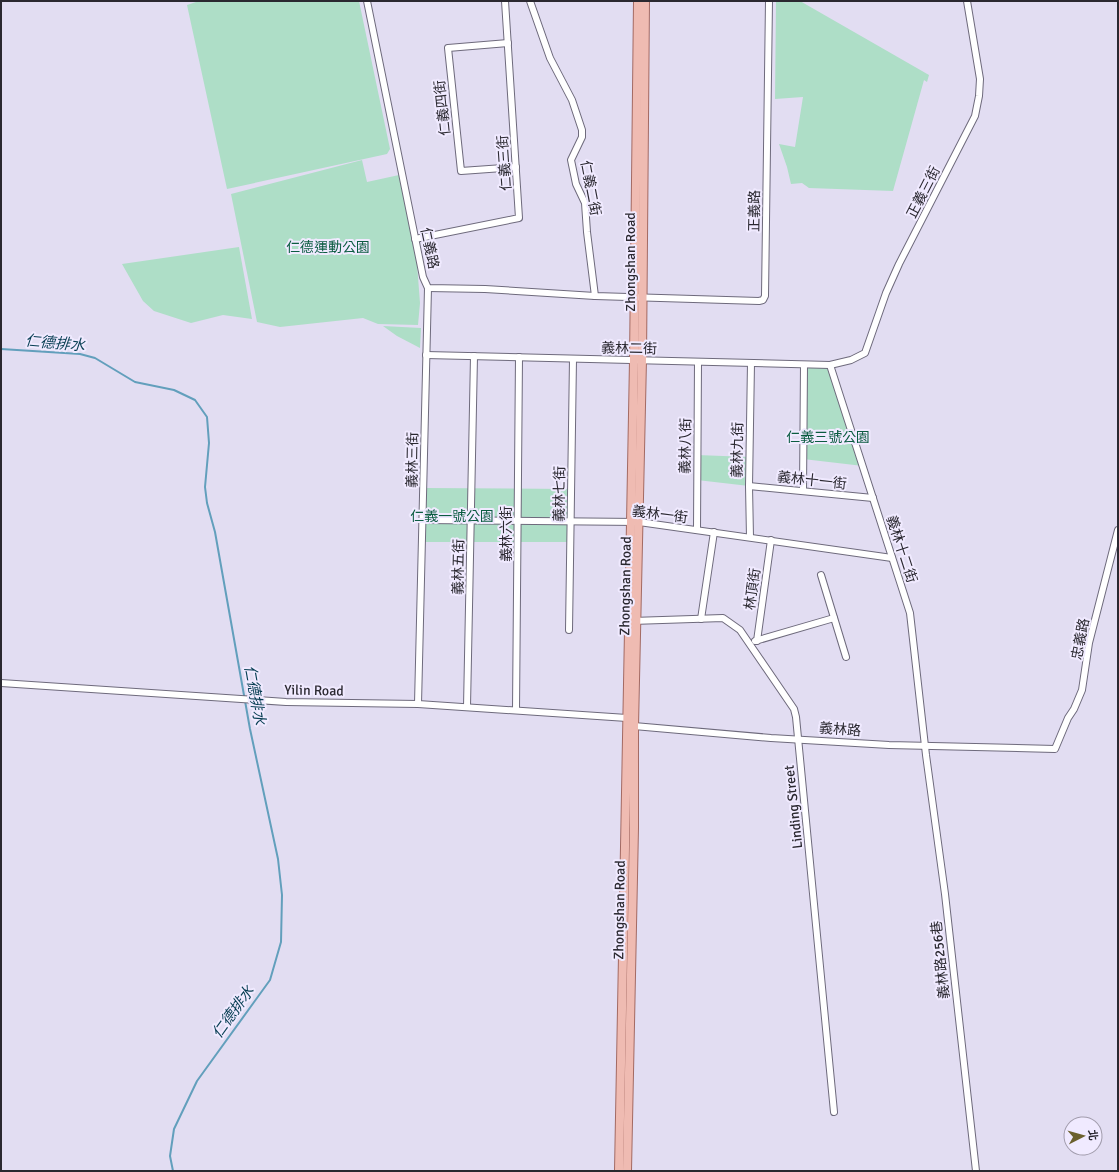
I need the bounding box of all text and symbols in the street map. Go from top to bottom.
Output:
street label: 仁義四街 [431,79,454,137]
street label: 仁義三街 [494,134,515,191]
street label: 仁義二街 [577,159,604,217]
street label: 正義三街 [903,163,944,221]
street label: 正義路 [746,190,763,232]
street label: Zhongshan Road [622,212,639,312]
street label: 仁義路 [417,226,442,270]
park label: 仁德運動公園 [286,239,370,256]
water label: 仁德排水 [24,331,87,355]
street label: 義林二街 [601,340,657,357]
street label: 義林八街 [677,418,694,474]
street label: 義林九街 [729,422,746,478]
park label: 仁義三號公園 [786,429,870,446]
street label: 義林三街 [404,432,421,488]
street label: 義林七街 [551,466,568,522]
street label: 義林十一街 [776,468,848,493]
street label: 義林一街 [631,503,689,526]
street label: 義林六街 [498,506,515,562]
park label: 仁義一號公園 [410,508,494,525]
street label: 義林十二街 [883,513,920,585]
street label: Zhongshan Road [616,536,635,636]
street label: 義林五街 [450,539,467,595]
street label: 林頂街 [741,567,764,611]
street label: 忠義路 [1068,617,1093,661]
water label: 仁德排水 [241,664,269,727]
street label: Yilin Road [284,681,344,700]
street label: 義林路 [818,720,862,739]
street label: Linding Street [781,764,806,850]
street label: Zhongshan Road [610,860,629,960]
street label: 義林路256巷 [928,920,953,1000]
water label: 仁德排水 [208,982,258,1042]
north arrow [1063,1116,1103,1156]
text: 北 [1085,1129,1099,1141]

